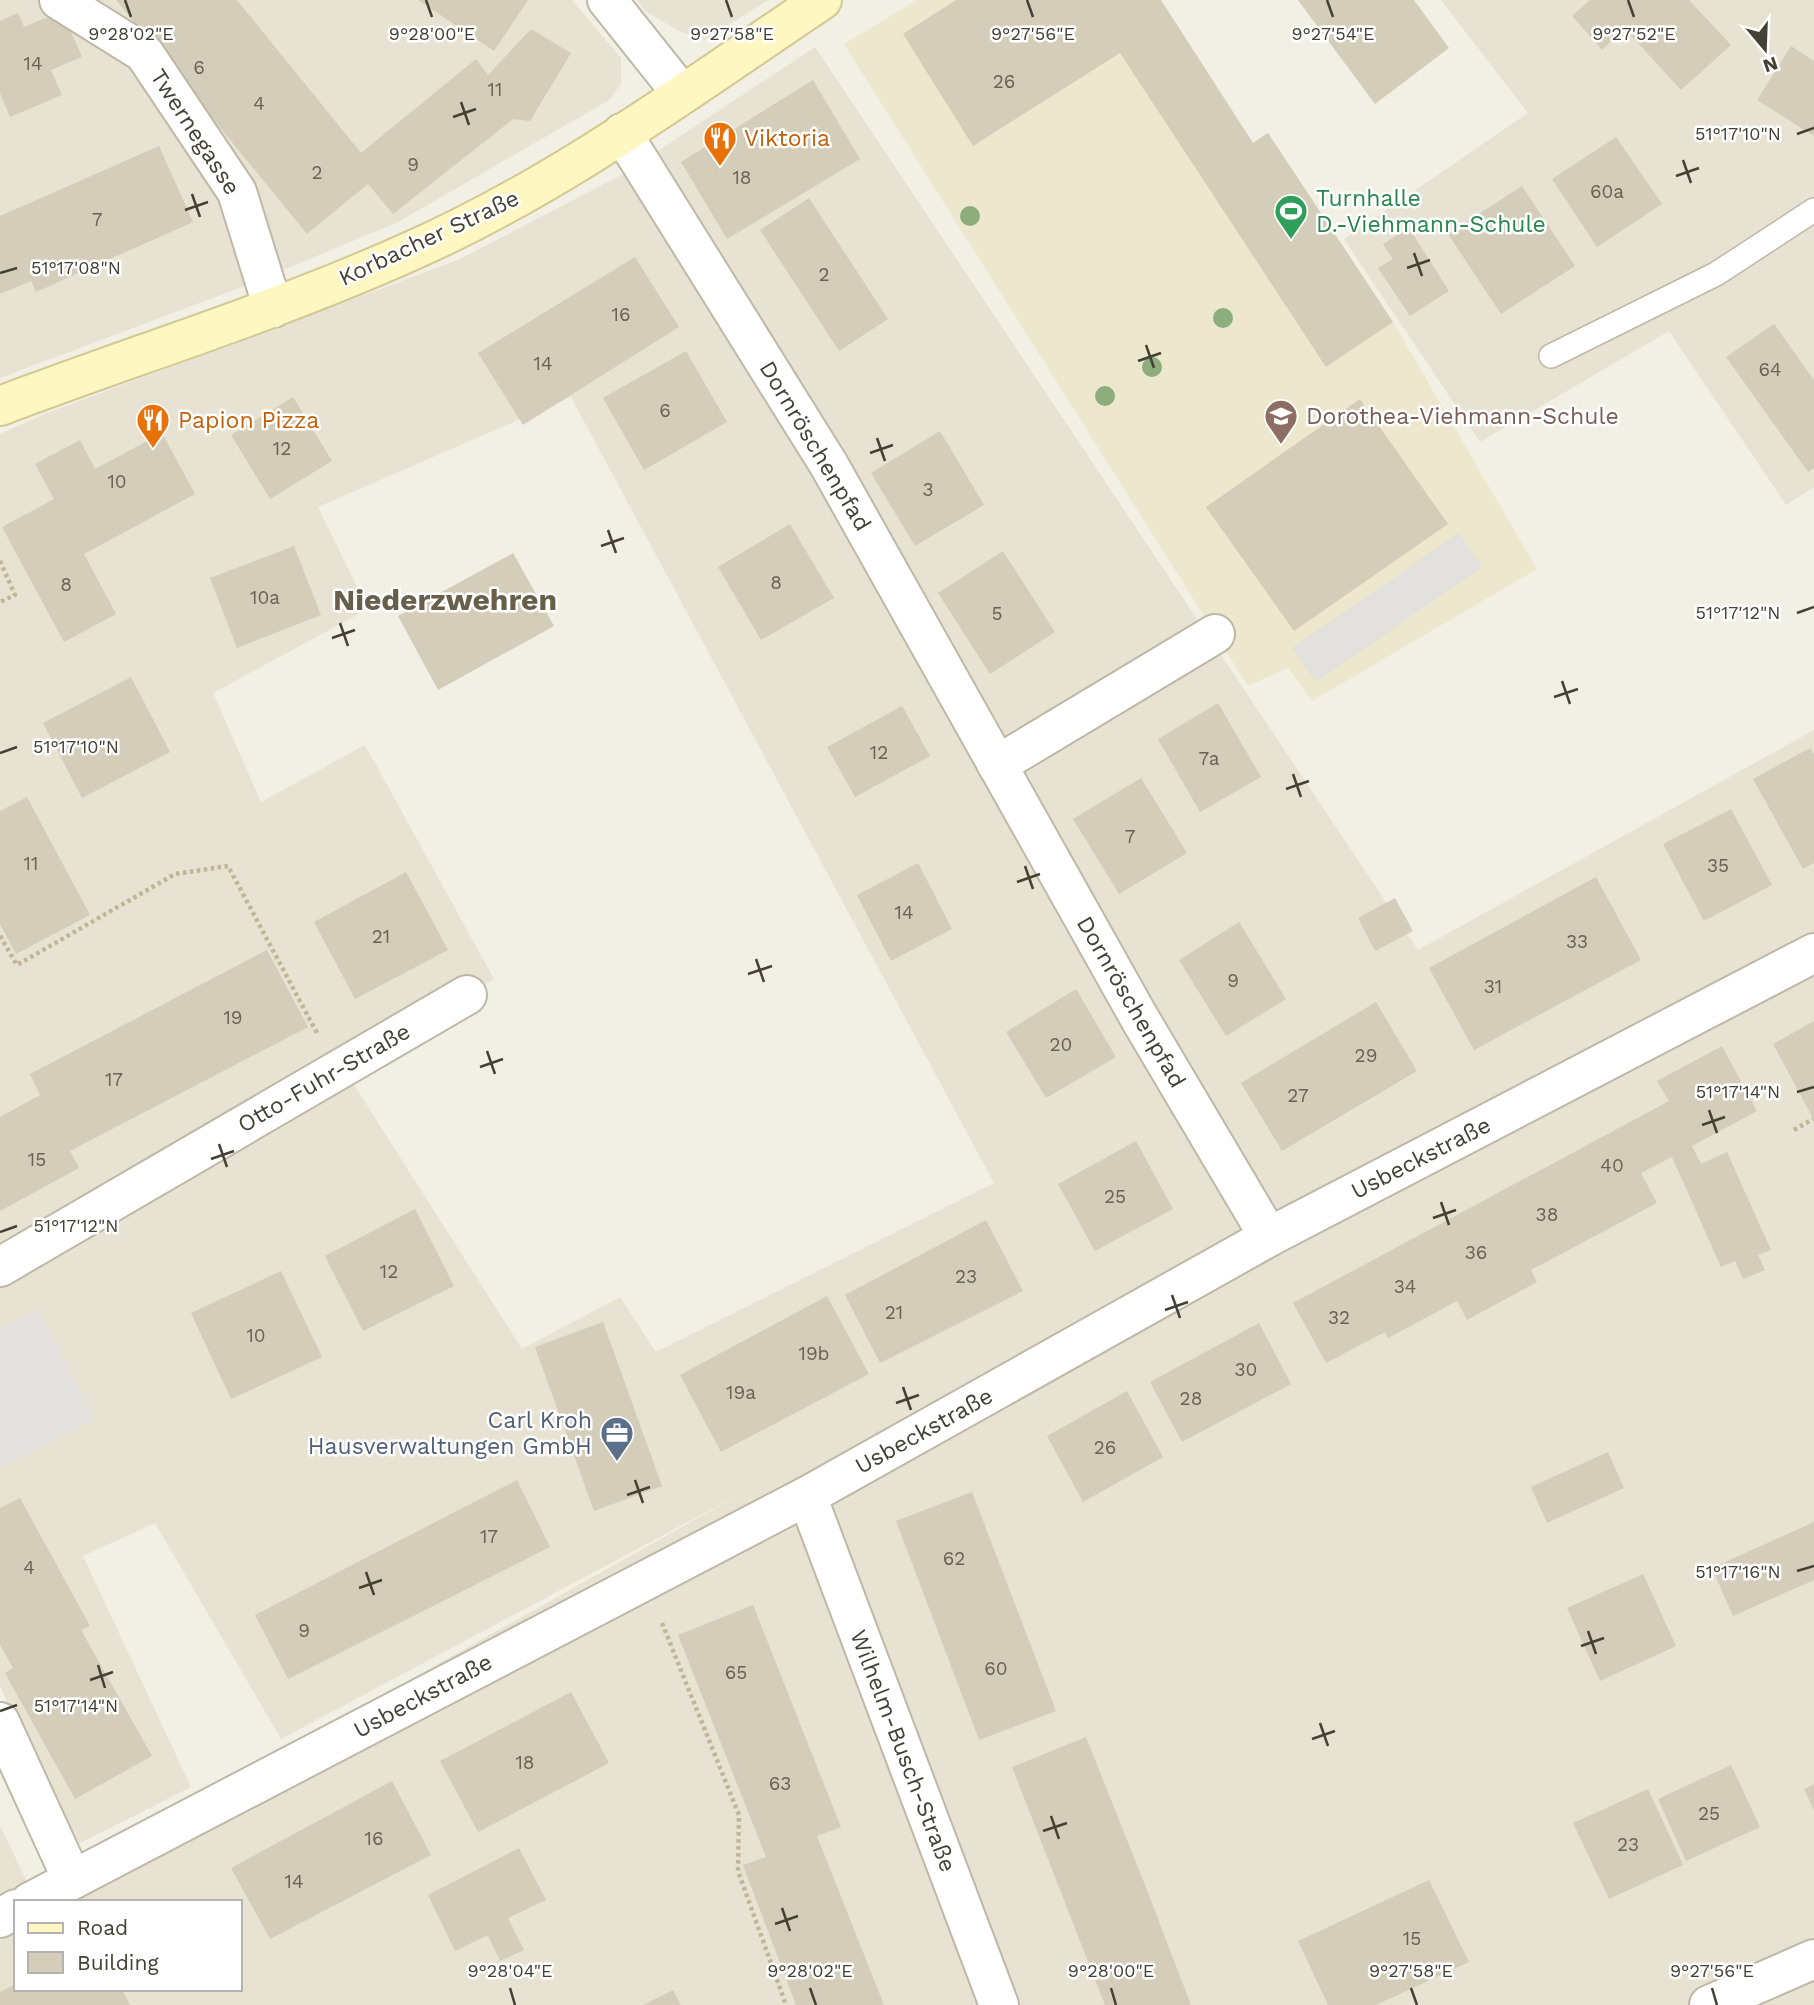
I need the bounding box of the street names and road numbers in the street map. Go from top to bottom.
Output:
street label: Twernegasse [144,64,246,200]
street label: Korbacher Straße [335,184,523,292]
street label: Dornröschenpfad [754,356,876,536]
street label: Dornröschenpfad [1071,911,1191,1093]
street label: Otto-Fuhr-Straße [233,1018,415,1138]
street label: Usbeckstraße [1347,1111,1495,1205]
street label: Usbeckstraße [851,1382,997,1480]
street label: Wilhelm-Busch-Straße [844,1626,962,1876]
street label: Usbeckstraße [349,1648,497,1744]

